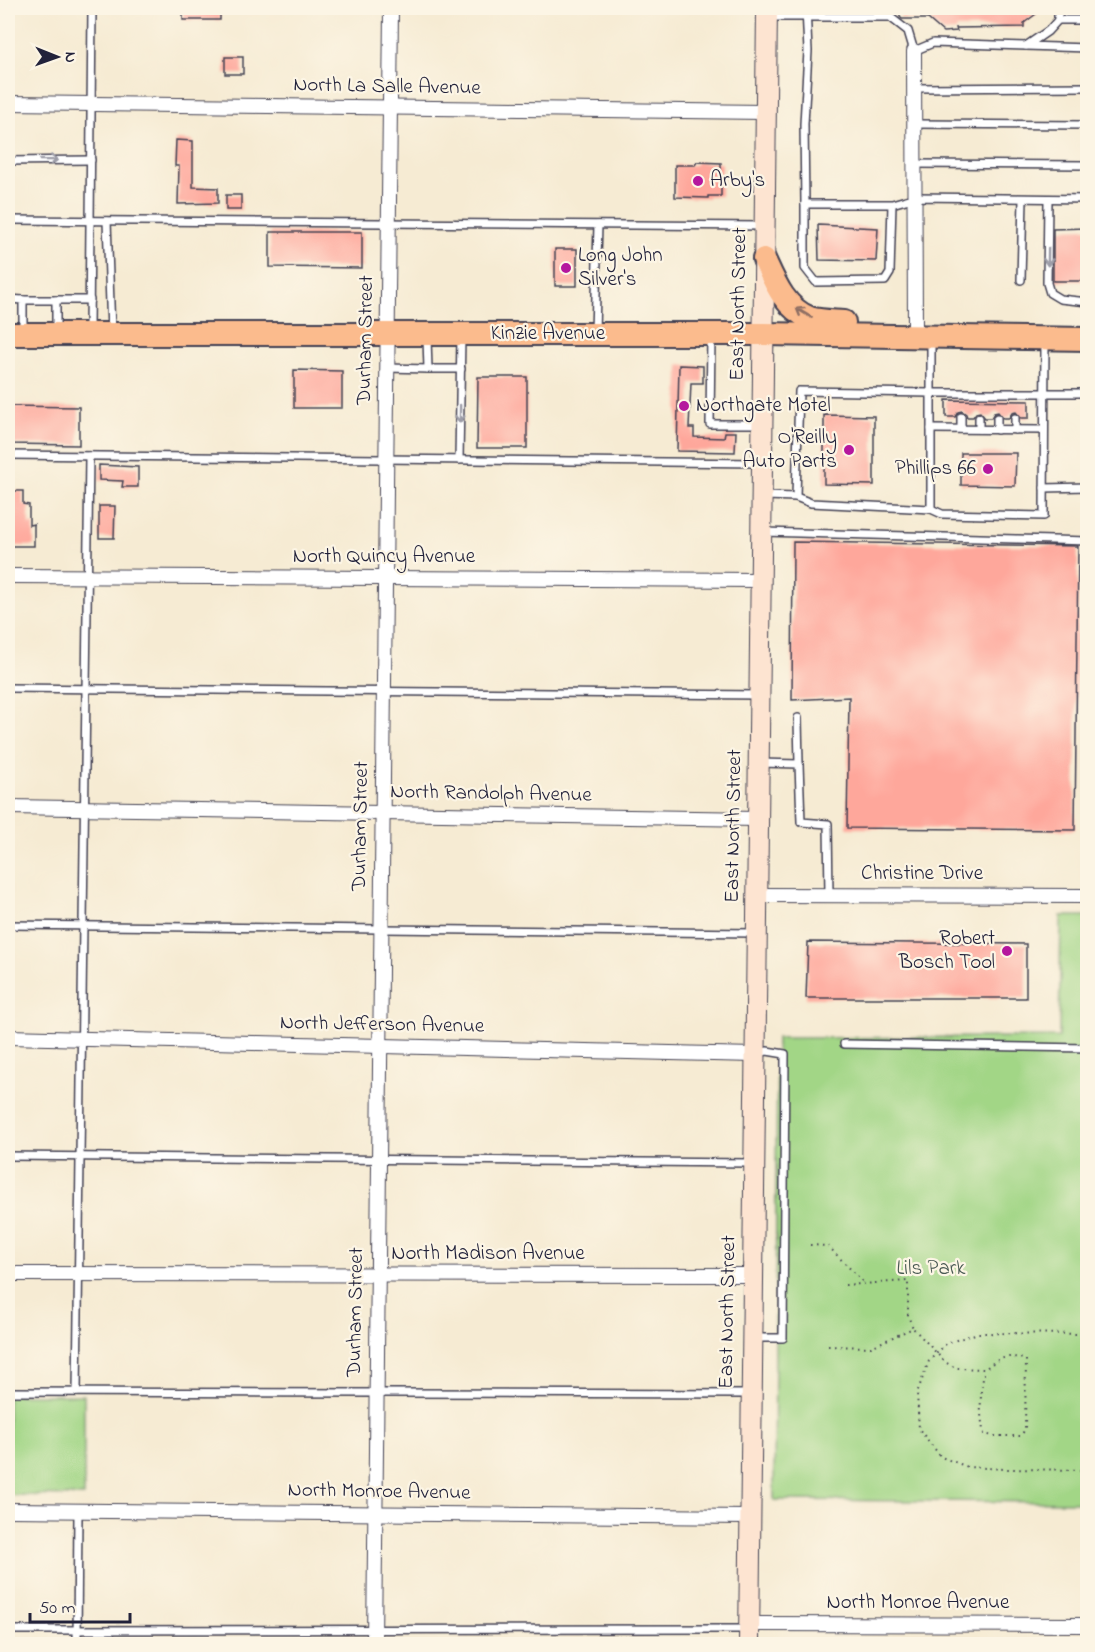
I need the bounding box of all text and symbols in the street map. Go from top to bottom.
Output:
north arrow [27,27,87,87]
text: N [58,52,82,63]
street label: North La Salle Avenue [293,70,482,104]
one-way arrow [39,154,59,166]
place label: Arby's [710,166,765,198]
marker: Arby's [691,174,705,188]
street label: East North Street [723,227,755,381]
place label: Long John Silver's [578,241,663,295]
one-way arrow [1042,247,1053,267]
marker: Long John Silver's [559,261,573,275]
street label: Durham Street [350,275,382,406]
one-way arrow [796,307,813,319]
street label: Kinzie Avenue [491,319,606,349]
place label: Northgate Motel [696,391,831,423]
marker: Northgate Motel [677,399,691,413]
one-way arrow [454,404,466,424]
place label: O'Reilly Auto Parts [742,423,837,477]
marker: O'Reilly Auto Parts [842,443,856,457]
place label: Phillips 66 [895,454,976,484]
marker: Phillips 66 [981,462,995,476]
street label: North Quincy Avenue [293,542,476,574]
street label: East North Street [718,749,750,903]
street label: Durham Street [345,761,377,892]
street label: North Randolph Avenue [390,777,593,811]
street label: Christine Drive [861,859,984,889]
place label: Robert Bosch Tool [898,924,995,978]
marker: Robert Bosch Tool [1000,944,1014,958]
street label: North Jefferson Avenue [279,1008,485,1042]
street label: East North Street [712,1235,744,1389]
street label: North Madison Avenue [391,1239,585,1269]
street label: Durham Street [340,1247,372,1378]
park label: Lils Park [897,1254,966,1284]
street label: North Monroe Avenue [287,1475,471,1509]
scale bar [30,1586,130,1624]
street label: North Monroe Avenue [827,1588,1010,1618]
text: 50 m [39,1596,76,1622]

